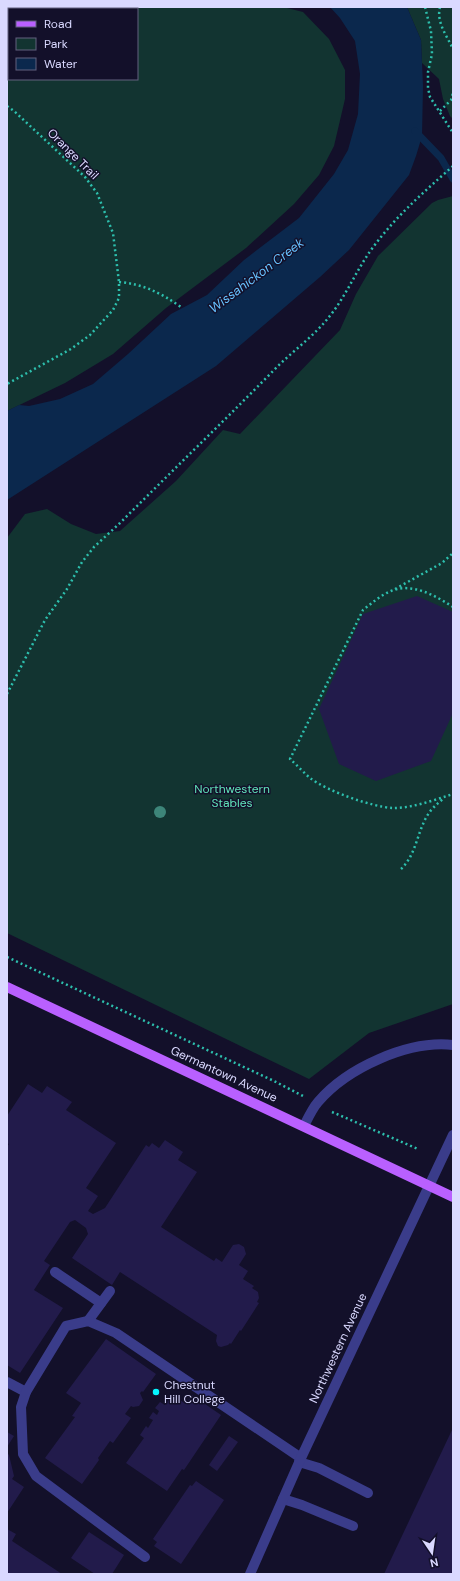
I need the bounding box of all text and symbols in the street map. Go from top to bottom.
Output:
legend [8,8,138,80]
text: Road [44,16,72,32]
text: Park [44,36,68,52]
text: Water [44,56,78,72]
street label: Orange Trail [44,125,102,183]
water label: Wissahickon Creek [205,234,308,317]
park label: Northwestern Stables [194,781,270,811]
street label: Germantown Avenue [168,1042,280,1106]
street label: Northwestern Avenue [305,1290,371,1406]
place label: Chestnut Hill College [164,1377,225,1407]
marker: Chestnut Hill College [151,1387,161,1397]
north arrow [412,1533,452,1573]
text: N [429,1555,440,1570]

